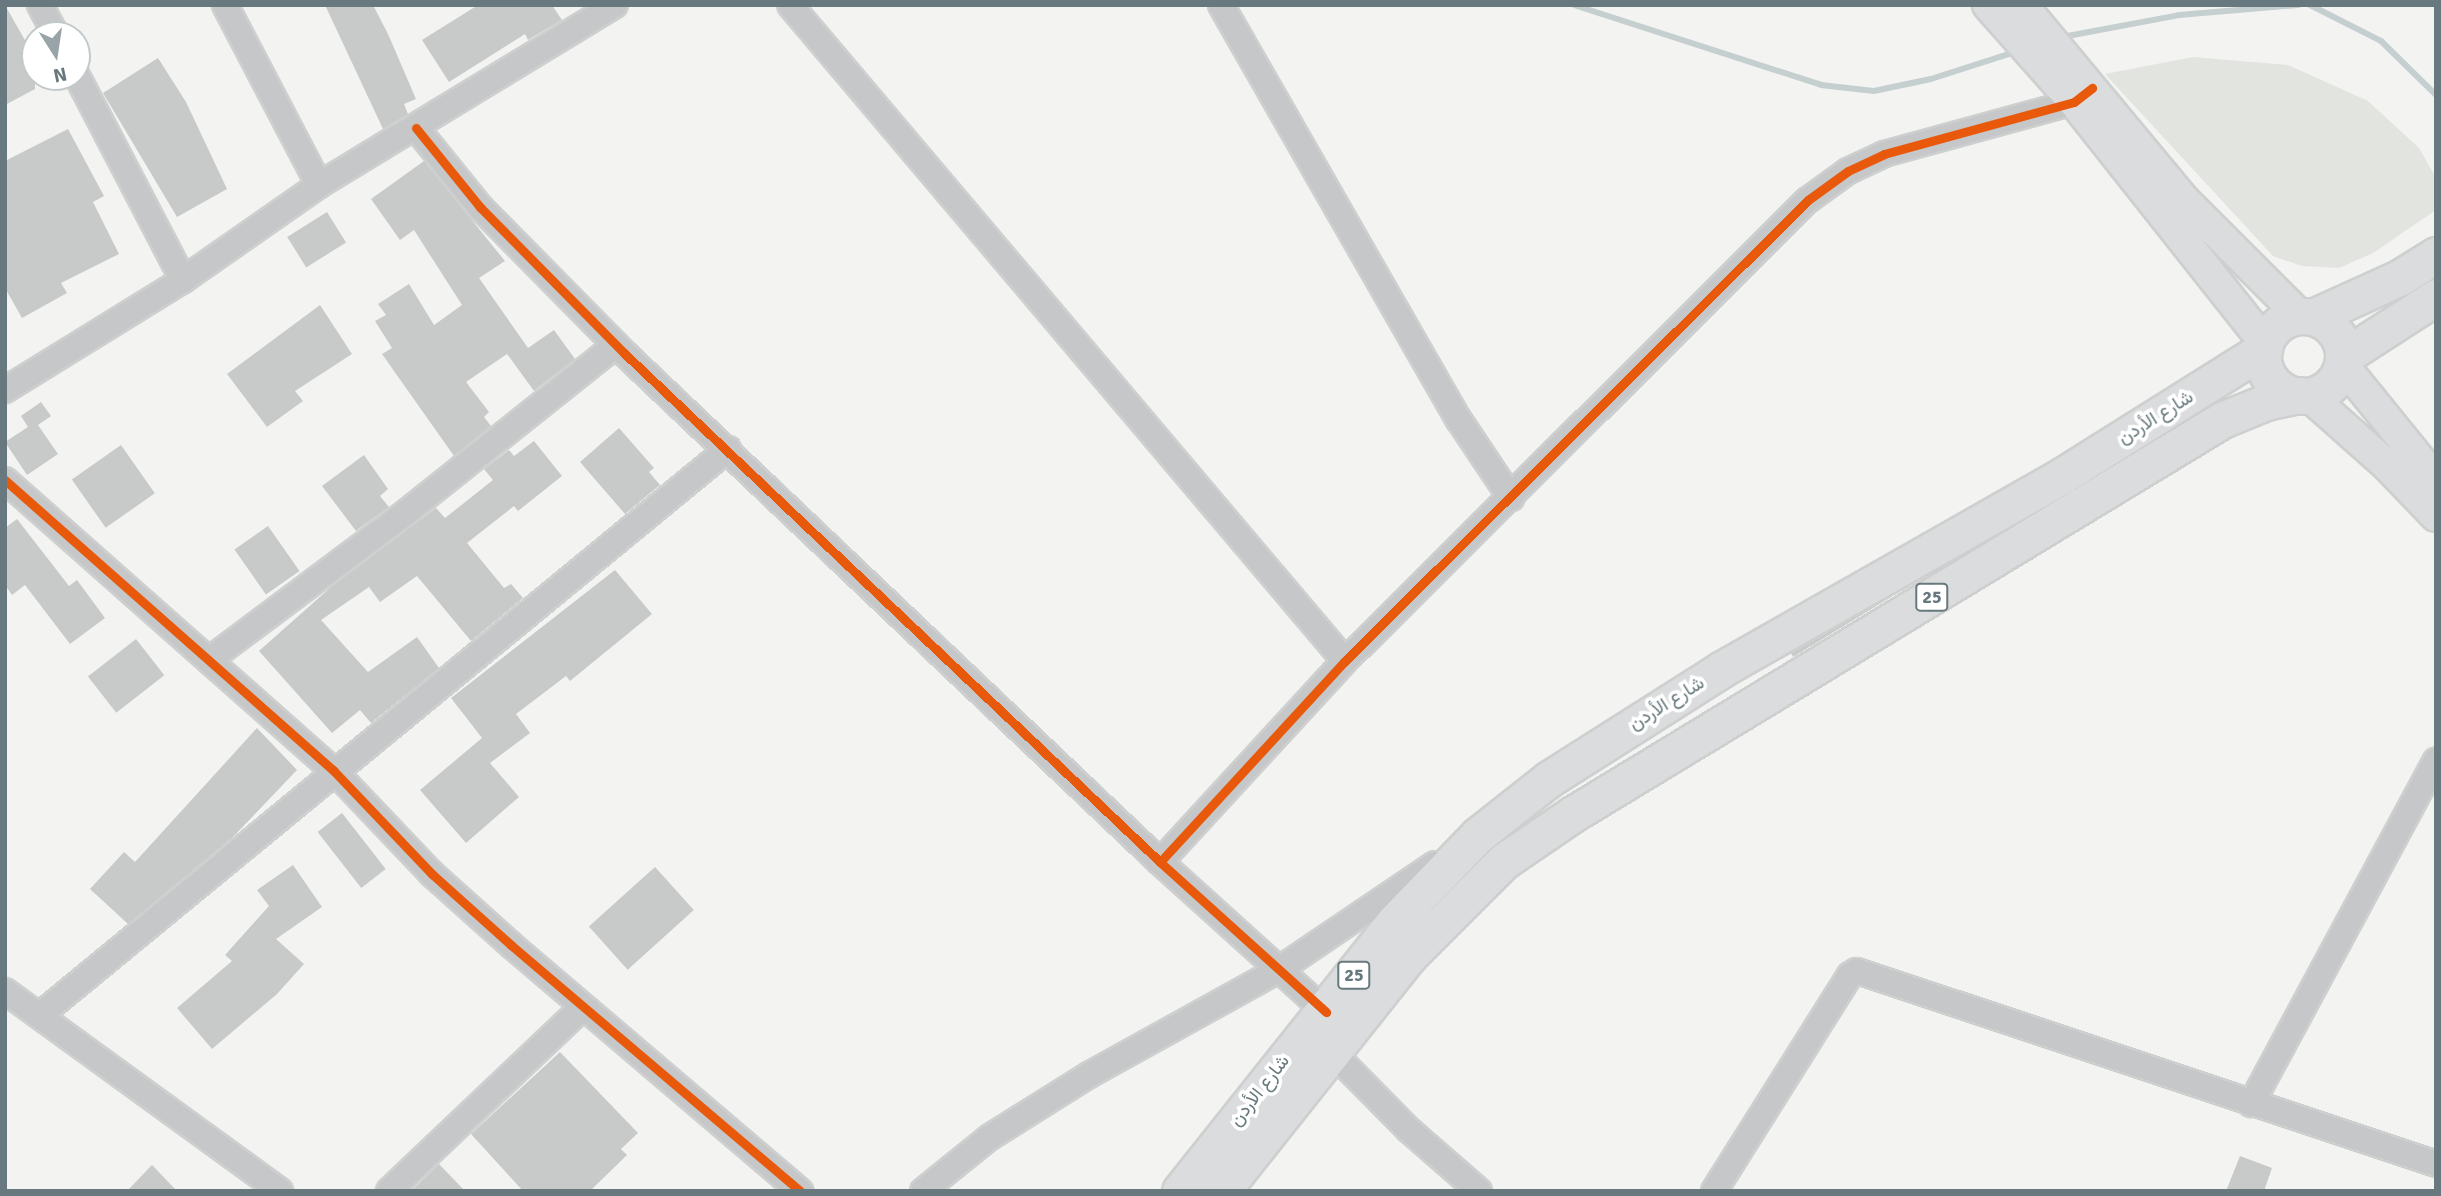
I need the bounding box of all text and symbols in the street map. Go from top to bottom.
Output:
north arrow [21,21,91,91]
text: N [51,61,69,88]
street label: شارع الأردن [2114,386,2198,450]
road number: 25 [1914,582,1950,612]
street label: شارع الأردن [1625,672,1709,736]
road number: 25 [1336,960,1372,990]
street label: شارع الأردن [1225,1051,1295,1131]

